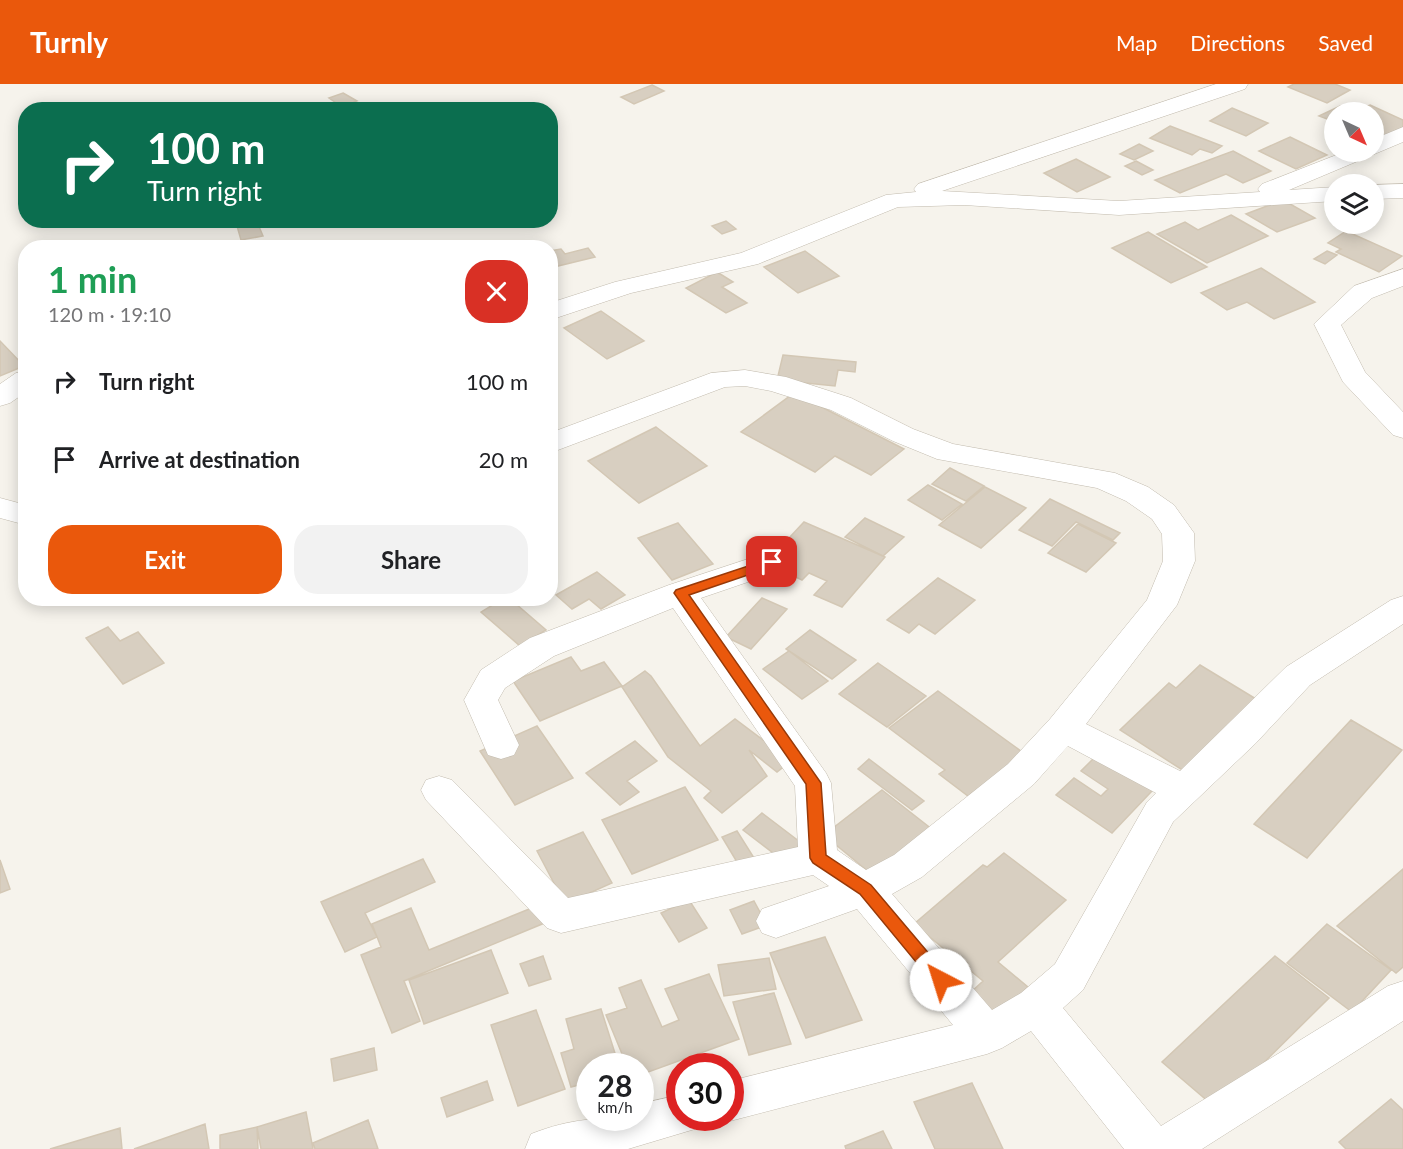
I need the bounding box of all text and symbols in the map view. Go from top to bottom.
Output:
text: Turnly [30,25,108,59]
text: Map [1116,30,1157,55]
text: Directions [1190,30,1285,55]
text: Saved [1318,30,1373,55]
north arrow [1324,102,1384,162]
map controls [1324,102,1384,234]
text: 100 m [147,123,265,173]
icon: right [48,126,126,204]
text: Turn right [147,174,262,207]
button: layers [1324,174,1384,234]
text: 1 min [48,257,137,301]
button: close [465,260,528,323]
text: 120 m · 19:10 [48,302,171,326]
icon: right [48,365,81,398]
text: Turn right [99,368,194,395]
text: 100 m [466,368,528,395]
icon: arrive [48,443,81,476]
text: Arrive at destination [99,446,300,473]
text: 20 m [479,446,528,473]
button: Exit [48,525,282,594]
button: Share [294,525,528,594]
pin [746,536,797,587]
icon: arrive [755,545,788,578]
position arrow [909,948,973,1012]
speed limit sign: 30 [666,1053,744,1131]
text: 28 [598,1067,632,1103]
text: km/h [597,1098,633,1116]

